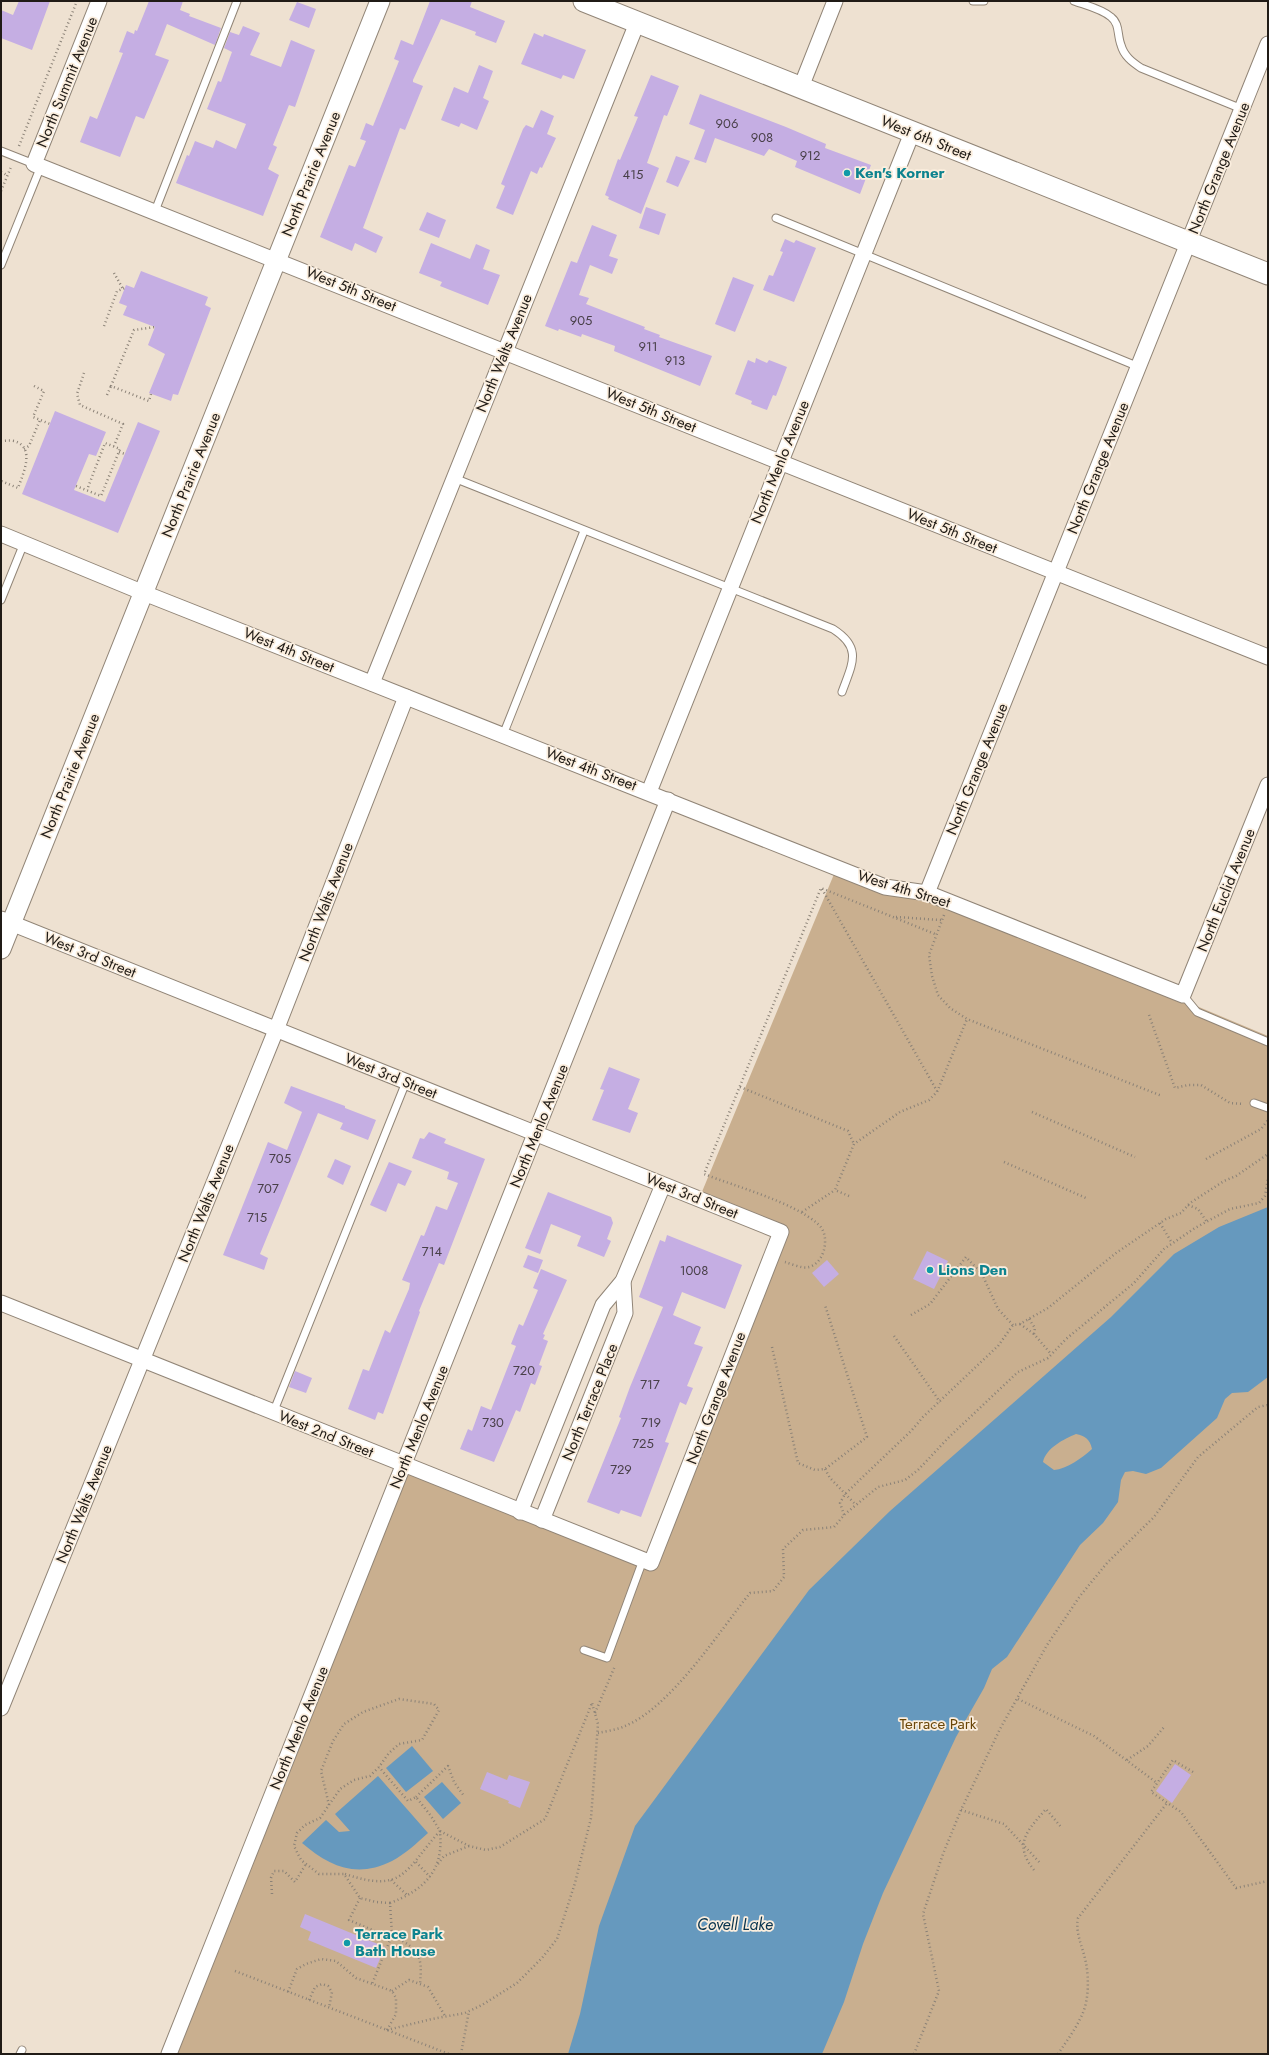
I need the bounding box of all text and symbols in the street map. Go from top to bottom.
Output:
street label: North Summit Avenue [31,13,103,151]
street label: North Grange Avenue [1183,99,1256,237]
street label: North Prairie Avenue [276,108,346,240]
street label: West 6th Street [877,110,975,166]
house number: 906 [716,114,738,133]
house number: 908 [751,128,773,147]
house number: 912 [800,146,820,165]
place label: Ken's Korner [855,162,946,184]
house number: 415 [623,165,643,184]
marker: Ken's Korner [842,168,852,178]
street label: West 5th Street [302,261,400,317]
street label: North Walts Avenue [470,290,538,415]
house number: 905 [570,311,592,330]
house number: 911 [638,337,658,356]
house number: 913 [665,351,685,370]
street label: West 5th Street [602,382,700,438]
street label: North Menlo Avenue [745,397,815,527]
street label: North Grange Avenue [1062,399,1135,537]
street label: North Prairie Avenue [156,409,226,541]
street label: West 5th Street [903,503,1001,559]
street label: West 4th Street [240,622,338,678]
street label: North Grange Avenue [941,700,1014,838]
street label: North Prairie Avenue [35,710,105,842]
street label: West 4th Street [542,742,640,797]
street label: North Euclid Avenue [1191,825,1261,955]
street label: North Walts Avenue [293,839,359,965]
street label: West 4th Street [855,864,954,914]
street label: West 3rd Street [41,927,140,984]
street label: West 3rd Street [342,1048,441,1105]
street label: North Menlo Avenue [504,1061,574,1191]
street label: North Walts Avenue [172,1140,240,1265]
house number: 705 [269,1149,291,1168]
street label: West 3rd Street [643,1168,742,1225]
house number: 707 [257,1179,279,1198]
house number: 715 [247,1208,267,1227]
house number: 714 [422,1242,443,1261]
place label: Lions Den [938,1259,1007,1281]
house number: 1008 [680,1261,708,1280]
marker: Lions Den [925,1265,935,1275]
street label: North Grange Avenue [681,1328,752,1467]
street label: North Terrace Place [556,1340,624,1464]
house number: 720 [513,1361,535,1380]
street label: North Menlo Avenue [384,1362,454,1492]
house number: 717 [640,1375,660,1394]
street label: West 2nd Street [275,1405,377,1463]
house number: 730 [482,1413,504,1432]
house number: 719 [641,1413,661,1432]
house number: 725 [632,1434,654,1453]
street label: North Walts Avenue [50,1441,118,1566]
house number: 729 [610,1460,632,1479]
street label: North Menlo Avenue [264,1663,334,1793]
park label: Terrace Park [900,1713,977,1735]
water label: Covell Lake [697,1913,773,1936]
place label: Terrace Park Bath House [355,1923,444,1962]
marker: Terrace Park Bath House [342,1938,352,1948]

